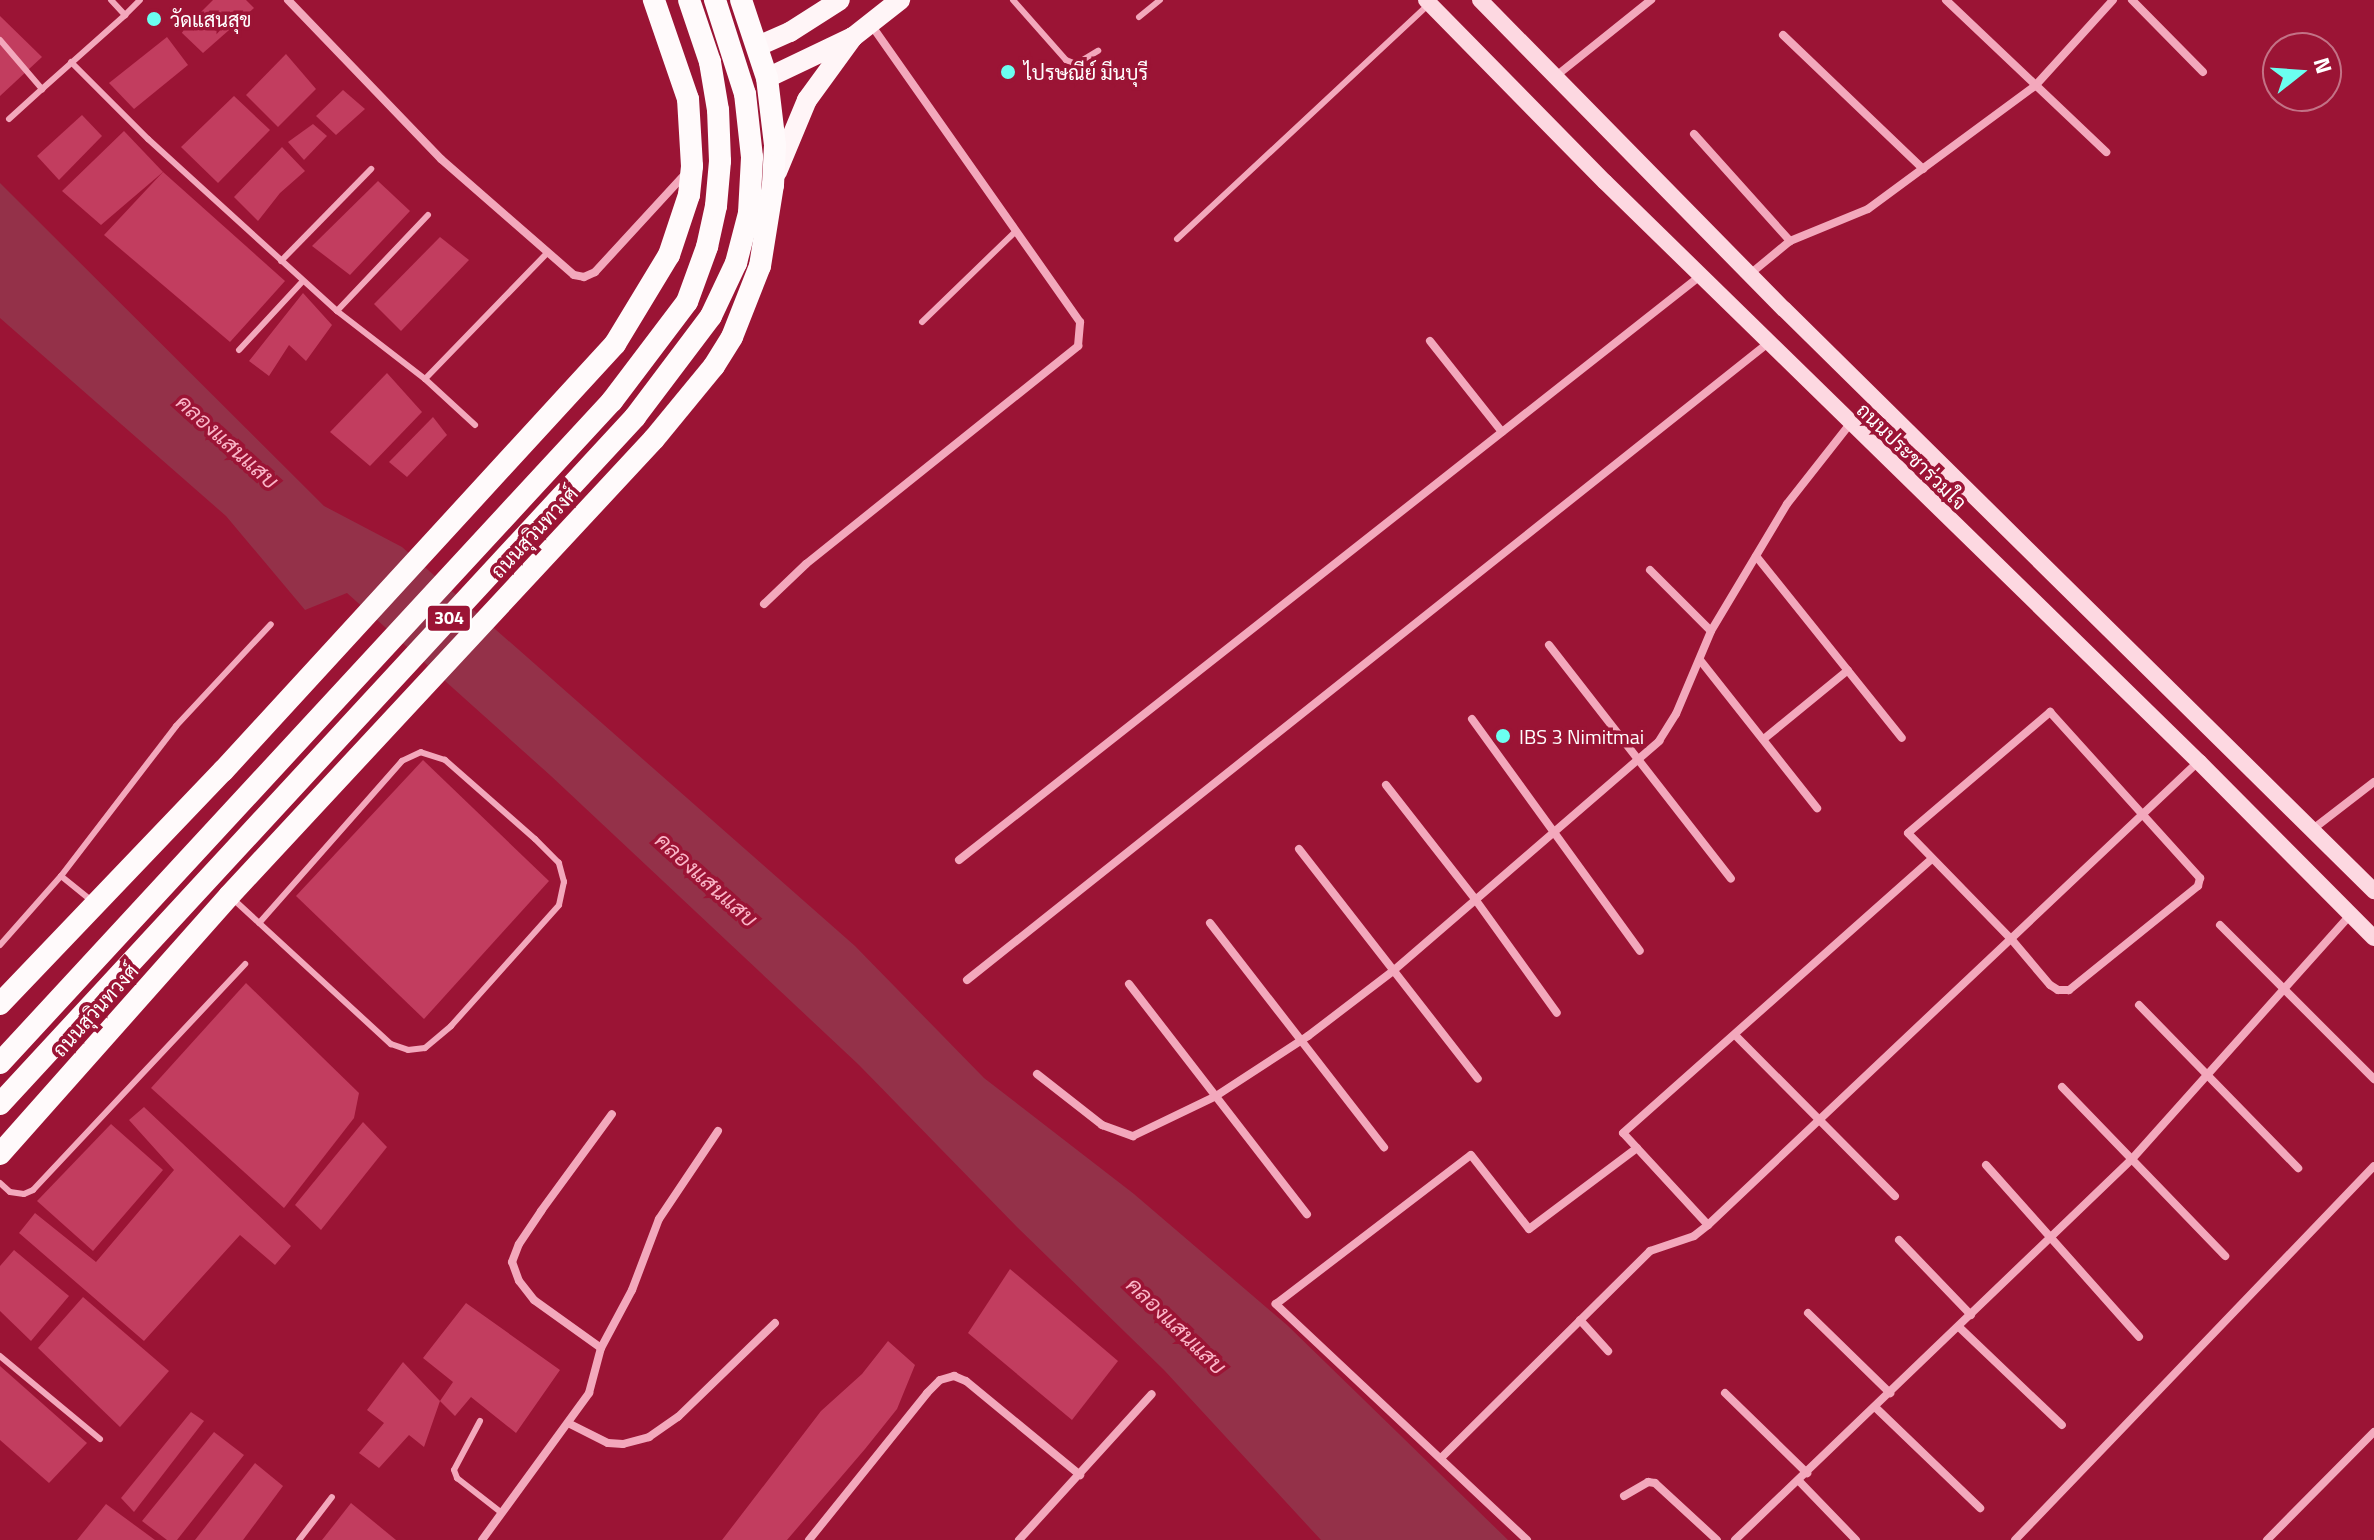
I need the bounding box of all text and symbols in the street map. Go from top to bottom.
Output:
place label: วัดแสนสุข [170,7,251,31]
marker: วัดแสนสุข [145,10,163,28]
north arrow [2262,32,2342,112]
text: N [2305,53,2342,78]
place label: ไปรษณีย์ มีนบุรี [1024,60,1148,84]
marker: ไปรษณีย์ มีนบุรี [999,63,1017,81]
water label: คลองแสนแสบ [171,389,283,495]
street label: ถนนประชาร่วมใจ [1852,398,1972,514]
street label: ถนนสุวินทวงศ์ [486,481,582,583]
road number: 304 [425,604,473,632]
place label: IBS 3 Nimitmai [1519,724,1644,748]
marker: IBS 3 Nimitmai [1494,727,1512,745]
water label: คลองแสนแสบ [650,827,762,933]
street label: ถนนสุวินทวงศ์ [47,959,143,1061]
water label: คลองแสนแสบ [1121,1272,1231,1380]

